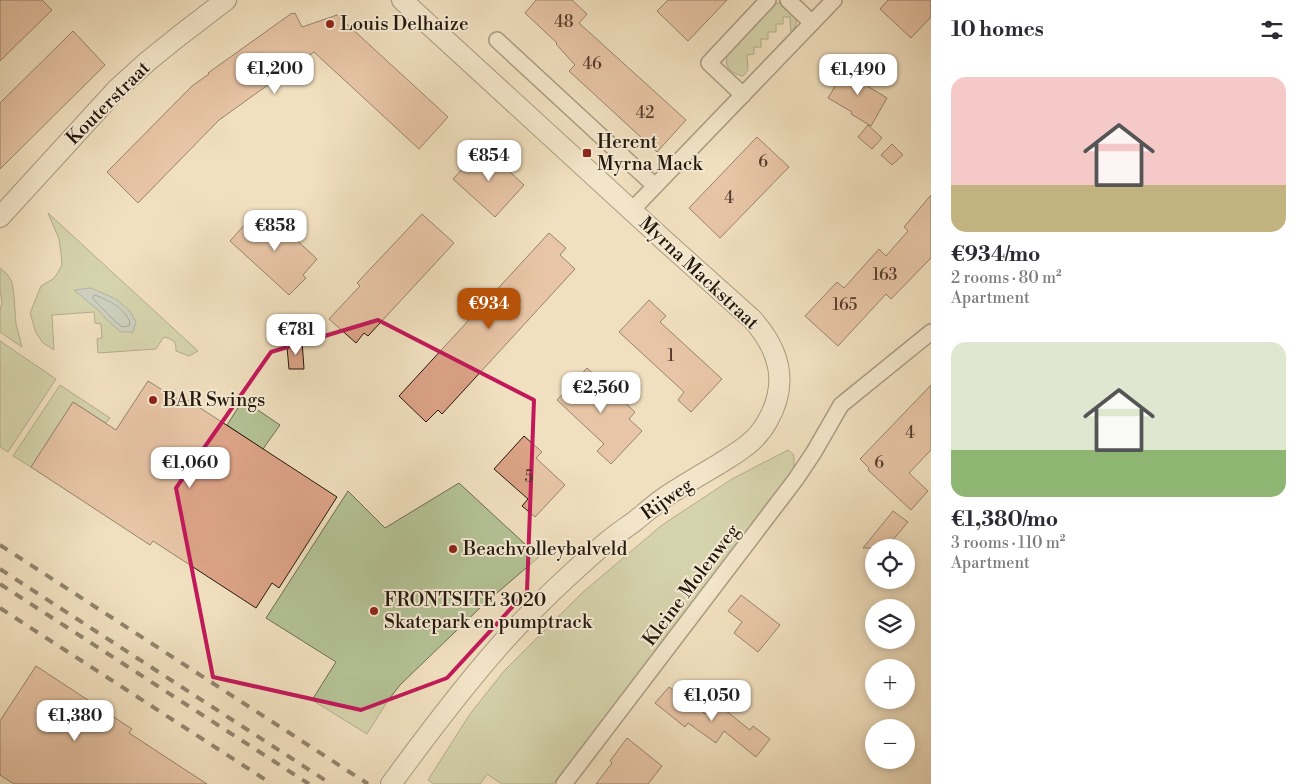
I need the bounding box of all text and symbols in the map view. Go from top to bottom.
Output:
place label: Louis Delhaize [340,12,469,36]
house number: 48 [554,12,574,32]
icon: filters [1258,16,1286,44]
text: 10 homes [951,17,1044,43]
marker: Louis Delhaize [324,18,336,30]
pin: €1,200 [234,52,316,95]
house number: 46 [582,54,602,74]
pin: €1,490 [817,54,899,96]
street label: Kouterstraat [61,56,155,150]
text: €1,200 [247,59,303,79]
text: €1,490 [830,60,886,80]
house number: 42 [636,103,654,123]
icon: home [1074,110,1164,200]
place label: Herent Myrna Mack [597,130,703,176]
pin: €854 [459,140,519,182]
text: €854 [468,146,510,166]
marker: Herent Myrna Mack [581,147,593,159]
house number: 6 [758,152,768,172]
house number: 4 [724,188,734,208]
pin: €858 [245,210,305,252]
street label: Myrna Mackstraat [634,211,764,335]
text: €858 [255,216,295,236]
text: €934/mo [951,242,1040,268]
house number: 163 [873,265,898,285]
text: 2 rooms · 80 m² [951,268,1062,288]
pin: €934 [459,288,519,330]
text: Apartment [951,288,1030,308]
text: €934 [468,294,510,314]
house number: 165 [833,295,858,315]
pin: €781 [266,314,326,356]
text: €781 [277,320,315,340]
house number: 1 [668,346,675,366]
pin: €2,560 [560,372,642,414]
icon: home [1074,375,1164,465]
text: €2,560 [573,378,629,398]
place label: BAR Swings [162,388,265,412]
marker: BAR Swings [147,394,159,406]
house number: 4 [905,423,915,443]
pin: €1,060 [149,446,231,489]
text: €1,060 [162,453,218,473]
house number: 6 [874,453,884,473]
house number: 5 [525,467,534,487]
street label: Rijweg [636,473,698,525]
text: €1,380/mo [951,507,1058,533]
street label: Kleine Molenweg [637,519,745,651]
text: 3 rooms · 110 m² [951,533,1065,553]
place label: Beachvolleybalveld [462,537,627,561]
map controls [865,539,915,769]
button: locate [865,539,915,589]
marker: Beachvolleybalveld [447,543,459,555]
text: Apartment [951,553,1030,573]
place label: FRONTSITE 3020 Skatepark en pumptrack [384,588,593,634]
button: layers [865,599,915,649]
marker: FRONTSITE 3020 Skatepark en pumptrack [368,605,380,617]
button: + [865,659,915,709]
pin: €1,050 [671,680,753,722]
text: €1,050 [684,686,740,706]
pin: €1,380 [34,700,116,742]
text: €1,380 [48,706,102,726]
button: − [865,719,915,769]

